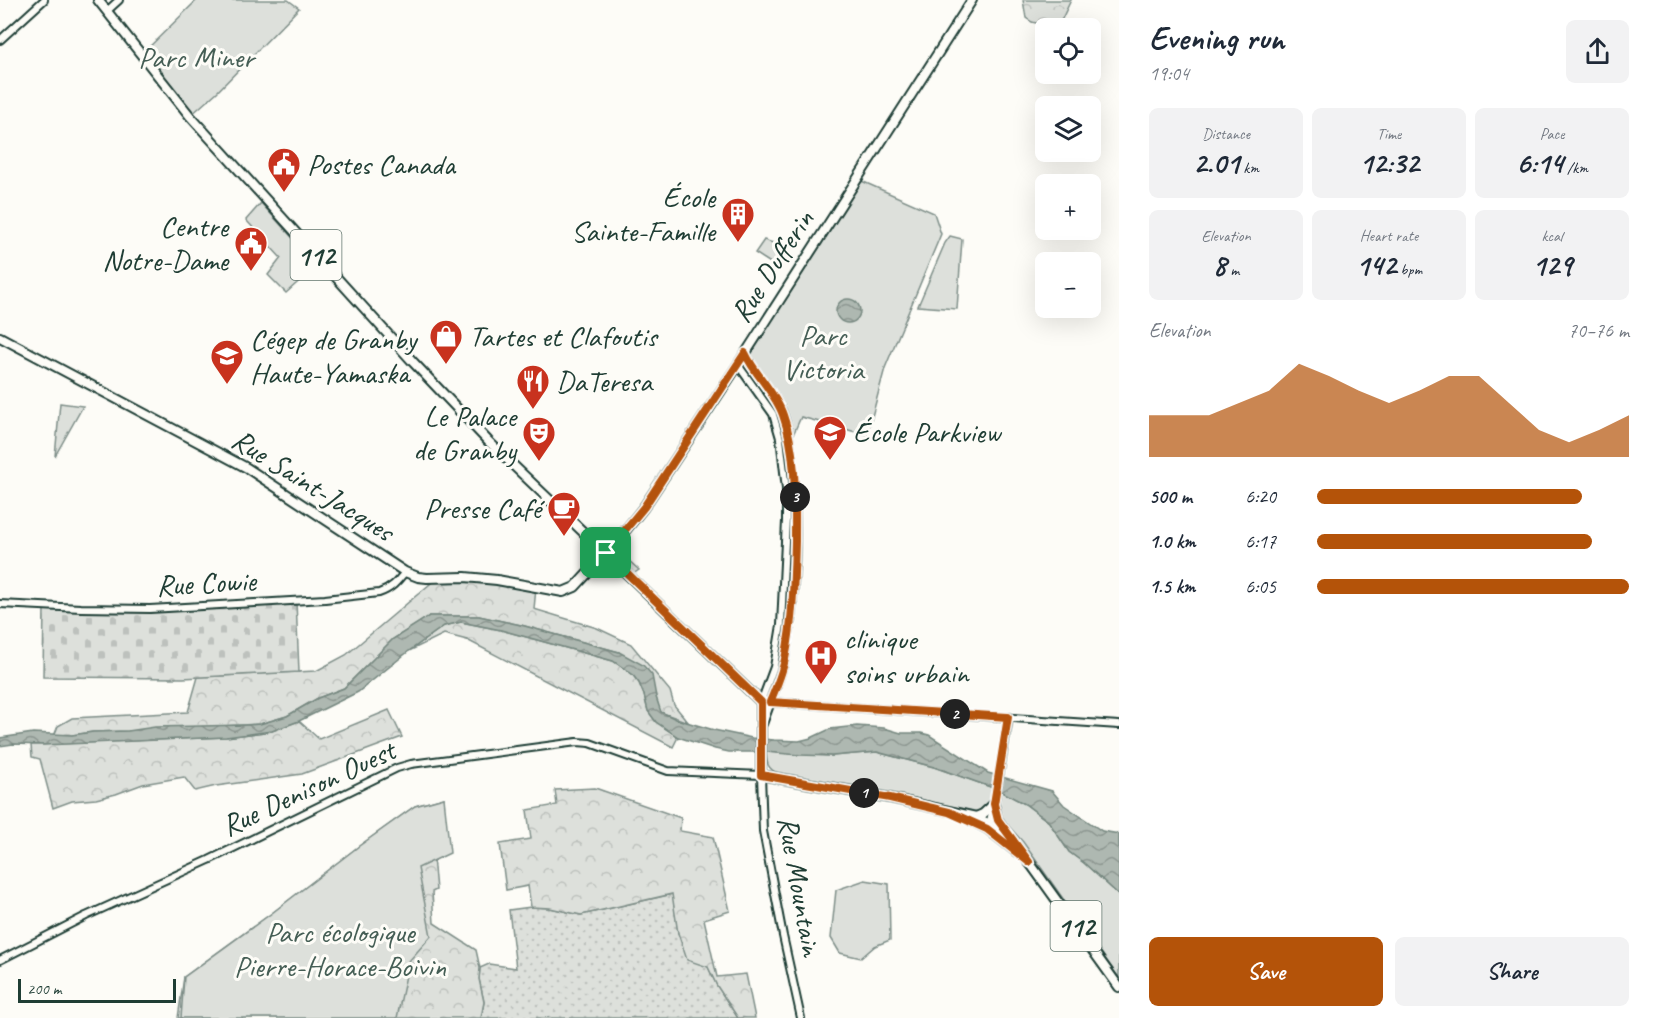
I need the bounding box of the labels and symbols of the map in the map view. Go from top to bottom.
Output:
park label: Parc Miner [138,38,257,76]
place label: Postes Canada [307,145,457,183]
public building icon: Postes Canada [266,146,302,193]
place label: École Sainte-Famille [571,178,717,250]
building icon: École Sainte-Famille [720,196,756,243]
street label: Rue Dufferin [722,202,823,329]
place label: Centre Notre-Dame [102,207,230,279]
public building icon: Centre Notre-Dame [233,225,269,272]
road number: 112 [290,230,342,280]
park label: Parc Victoria [783,316,865,388]
place label: Tartes et Clafoutis [469,317,660,355]
shop icon: Tartes et Clafoutis [428,318,464,365]
place label: Cégep de Granby Haute-Yamaska [250,320,419,392]
school or university icon: Cégep de Granby Haute-Yamaska [209,338,245,385]
place label: DaTeresa [556,362,654,400]
restaurant icon: DaTeresa [515,363,551,410]
place label: Le Palace de Granby [413,397,518,469]
place label: École Parkview [853,413,1003,451]
school or university icon: École Parkview [812,414,848,461]
theatre icon: Le Palace de Granby [521,415,557,462]
street label: Rue Saint-Jacques [225,420,403,551]
pin: 3 [780,482,810,512]
place label: Presse Café [424,489,545,527]
cafe icon: Presse Café [546,490,582,537]
pin [580,527,631,578]
street label: Rue Cowie [155,561,259,605]
place label: clinique soins urbain [844,620,970,692]
hospital icon: clinique soins urbain [803,638,839,685]
pin: 2 [940,699,970,729]
street label: Rue Denison Ouest [215,730,404,845]
pin: 1 [849,778,879,808]
street label: Rue Mountain [769,813,831,960]
road number: 112 [1050,901,1102,951]
park label: Parc écologique Pierre-Horace-Boivin [234,913,446,985]
scale bar [18,976,176,1004]

